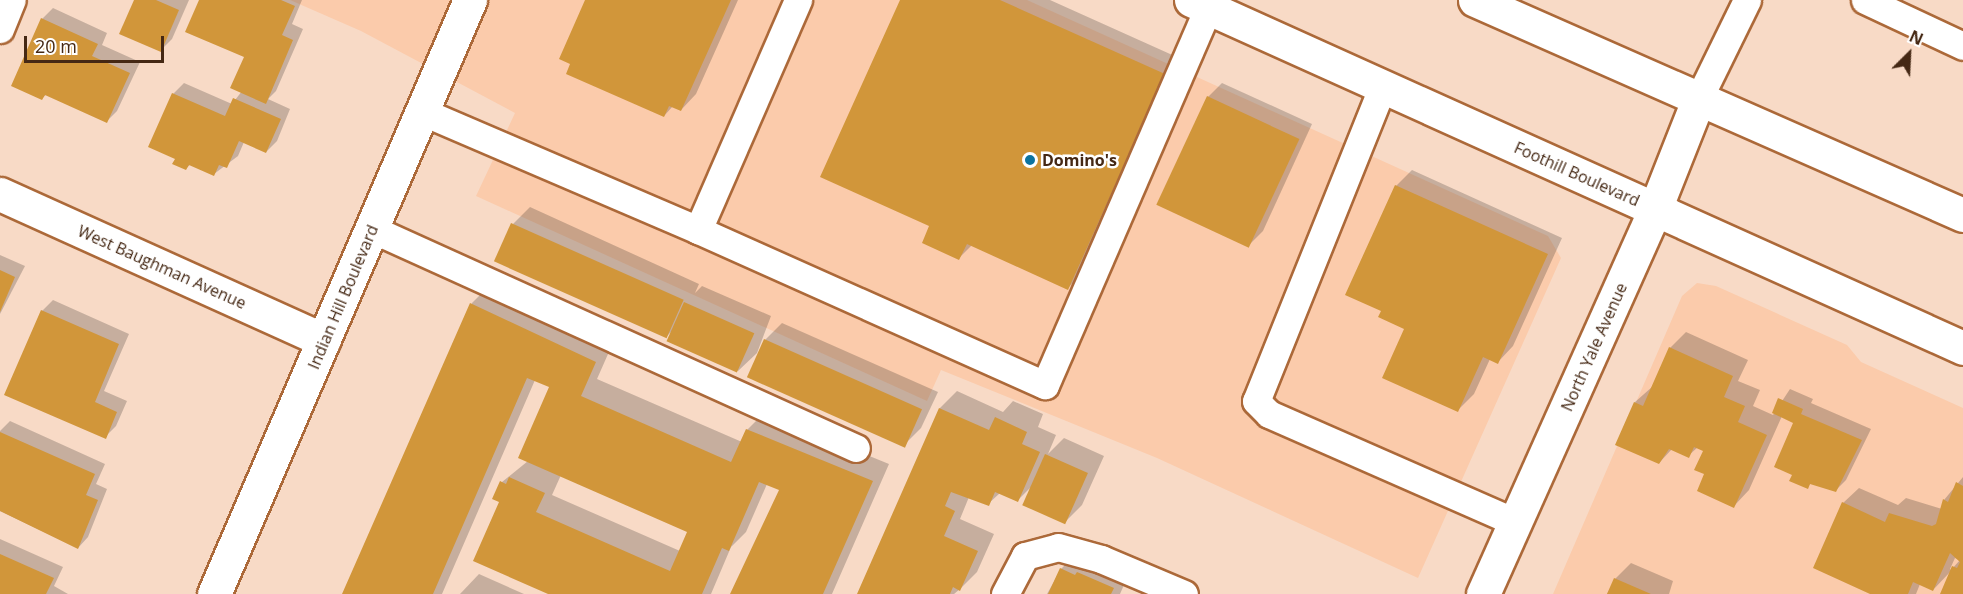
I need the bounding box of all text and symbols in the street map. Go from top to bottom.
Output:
scale bar [27,24,166,62]
north arrow [1879,24,1939,84]
text: N [1906,25,1927,50]
text: 20 m [35,34,77,58]
street label: Foothill Boulevard [1511,138,1643,210]
place label: Domino's [1042,150,1117,170]
marker: Domino's [1023,153,1037,167]
street label: West Baughman Avenue [75,221,249,313]
street label: Indian Hill Boulevard [304,222,382,372]
street label: North Yale Avenue [1557,280,1631,414]

